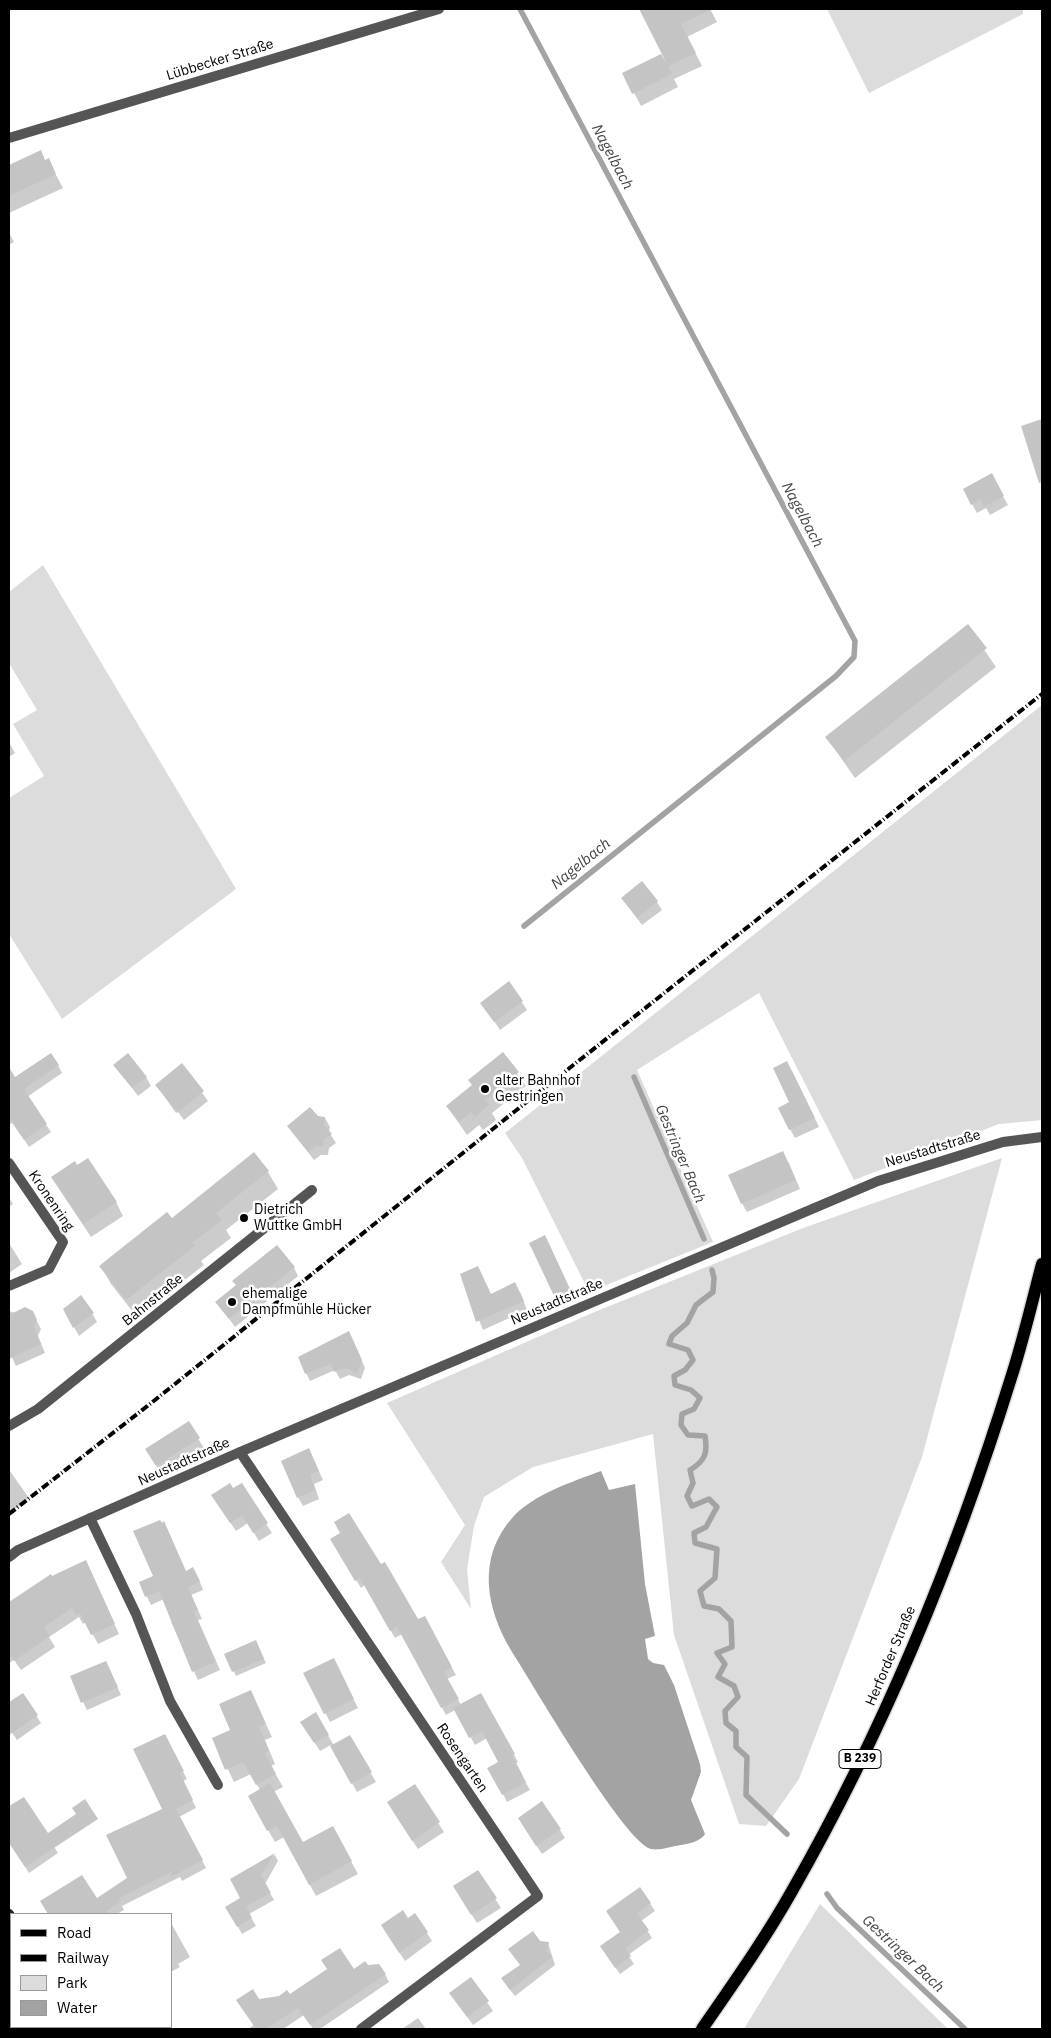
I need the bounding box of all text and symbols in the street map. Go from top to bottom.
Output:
street label: Lübbecker Straße [164,36,276,84]
water label: Nagelbach [587,121,637,193]
water label: Nagelbach [777,479,827,551]
water label: Nagelbach [548,835,614,893]
place label: alter Bahnhof Gestringen [495,1073,580,1106]
marker: alter Bahnhof Gestringen [479,1083,491,1095]
water label: Gestringer Bach [651,1102,709,1206]
street label: Neustadtstraße [883,1127,983,1171]
street label: Kronenring [25,1168,77,1234]
place label: Dietrich Wuttke GmbH [254,1202,342,1234]
marker: Dietrich Wuttke GmbH [238,1212,250,1224]
street label: Bahnstraße [119,1270,187,1330]
street label: Neustadtstraße [508,1275,606,1329]
place label: ehemalige Dampfmühle Hücker [242,1286,371,1318]
marker: ehemalige Dampfmühle Hücker [226,1296,238,1308]
street label: Neustadtstraße [136,1434,232,1490]
street label: Herforder Straße [862,1604,920,1708]
street label: Rosengarten [433,1720,491,1796]
road number: B 239 [839,1750,881,1768]
water label: Gestringer Bach [858,1912,948,1996]
legend [10,1913,172,2028]
text: Road [57,1923,92,1942]
text: Railway [57,1948,109,1967]
text: Park [57,1973,87,1992]
text: Water [57,1998,97,2017]

